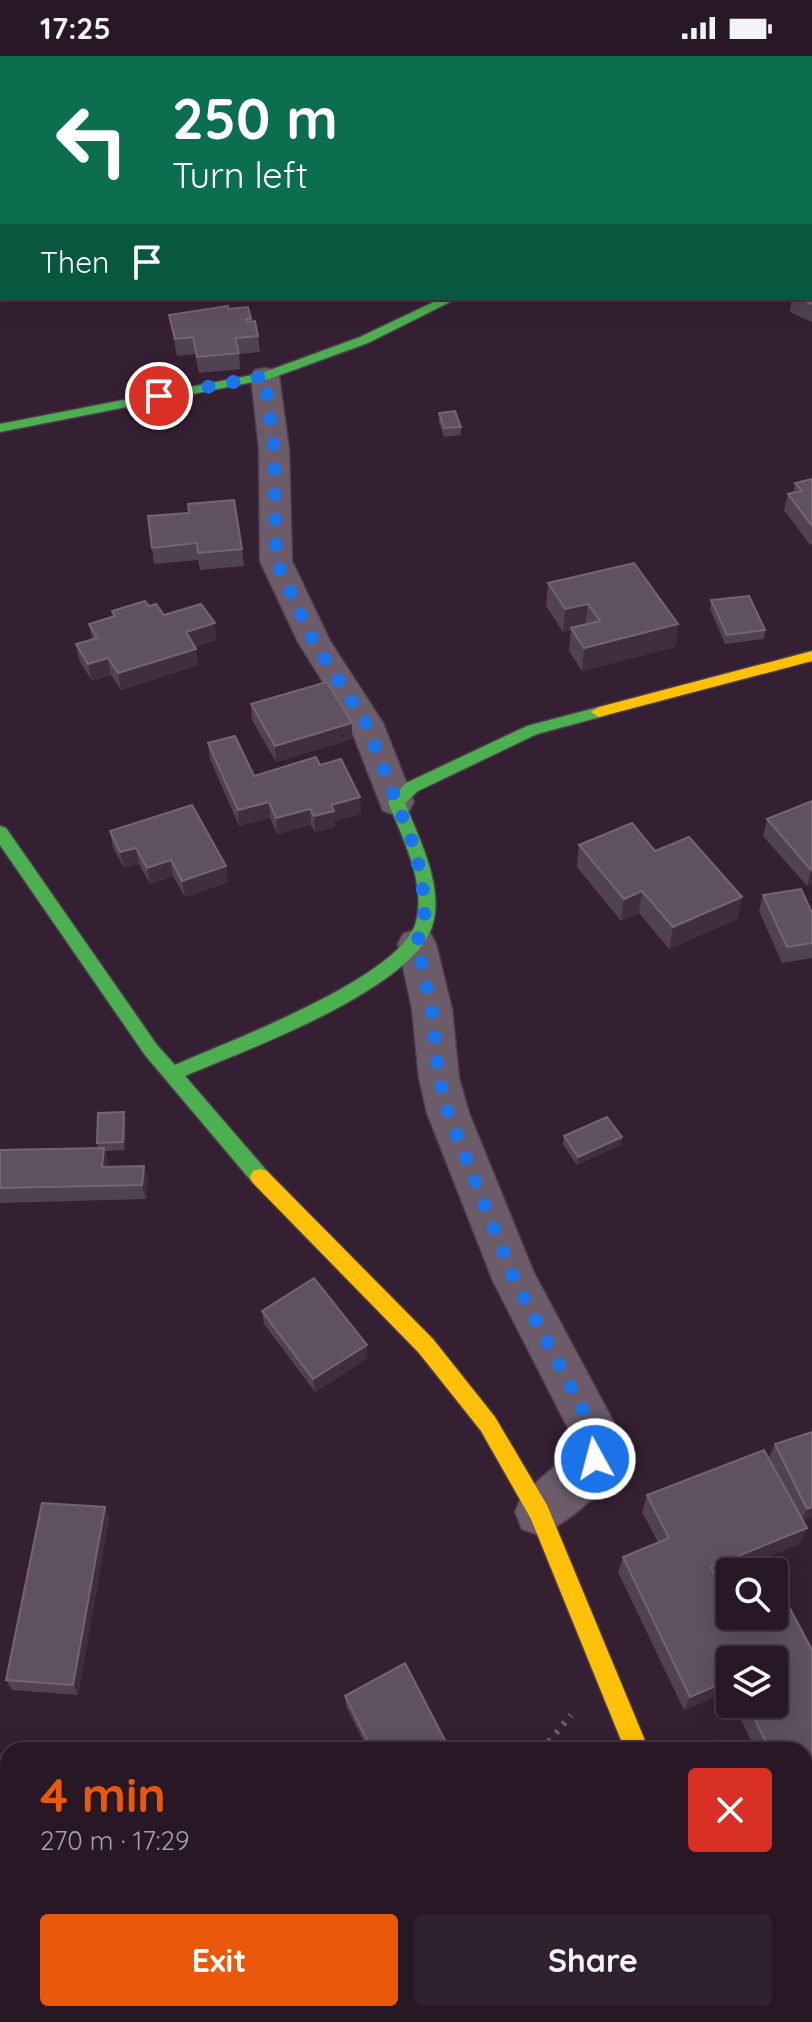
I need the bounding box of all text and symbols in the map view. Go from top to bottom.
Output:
text: 17:25 [40,9,111,47]
text: 250 m [172,83,338,153]
icon: left [40,88,144,192]
text: Turn left [172,152,308,197]
icon: arrive [125,240,169,284]
text: Then [40,243,109,281]
pin [125,362,193,430]
icon: arrive [137,374,181,418]
position arrow [553,1417,637,1501]
map controls [716,1558,788,1718]
button: search [716,1558,788,1630]
button: layers [716,1646,788,1718]
text: 4 min [40,1764,166,1824]
button: close [688,1768,772,1852]
text: 270 m · 17:29 [40,1824,190,1857]
button: Exit [40,1914,398,2006]
button: Share [414,1914,772,2006]

